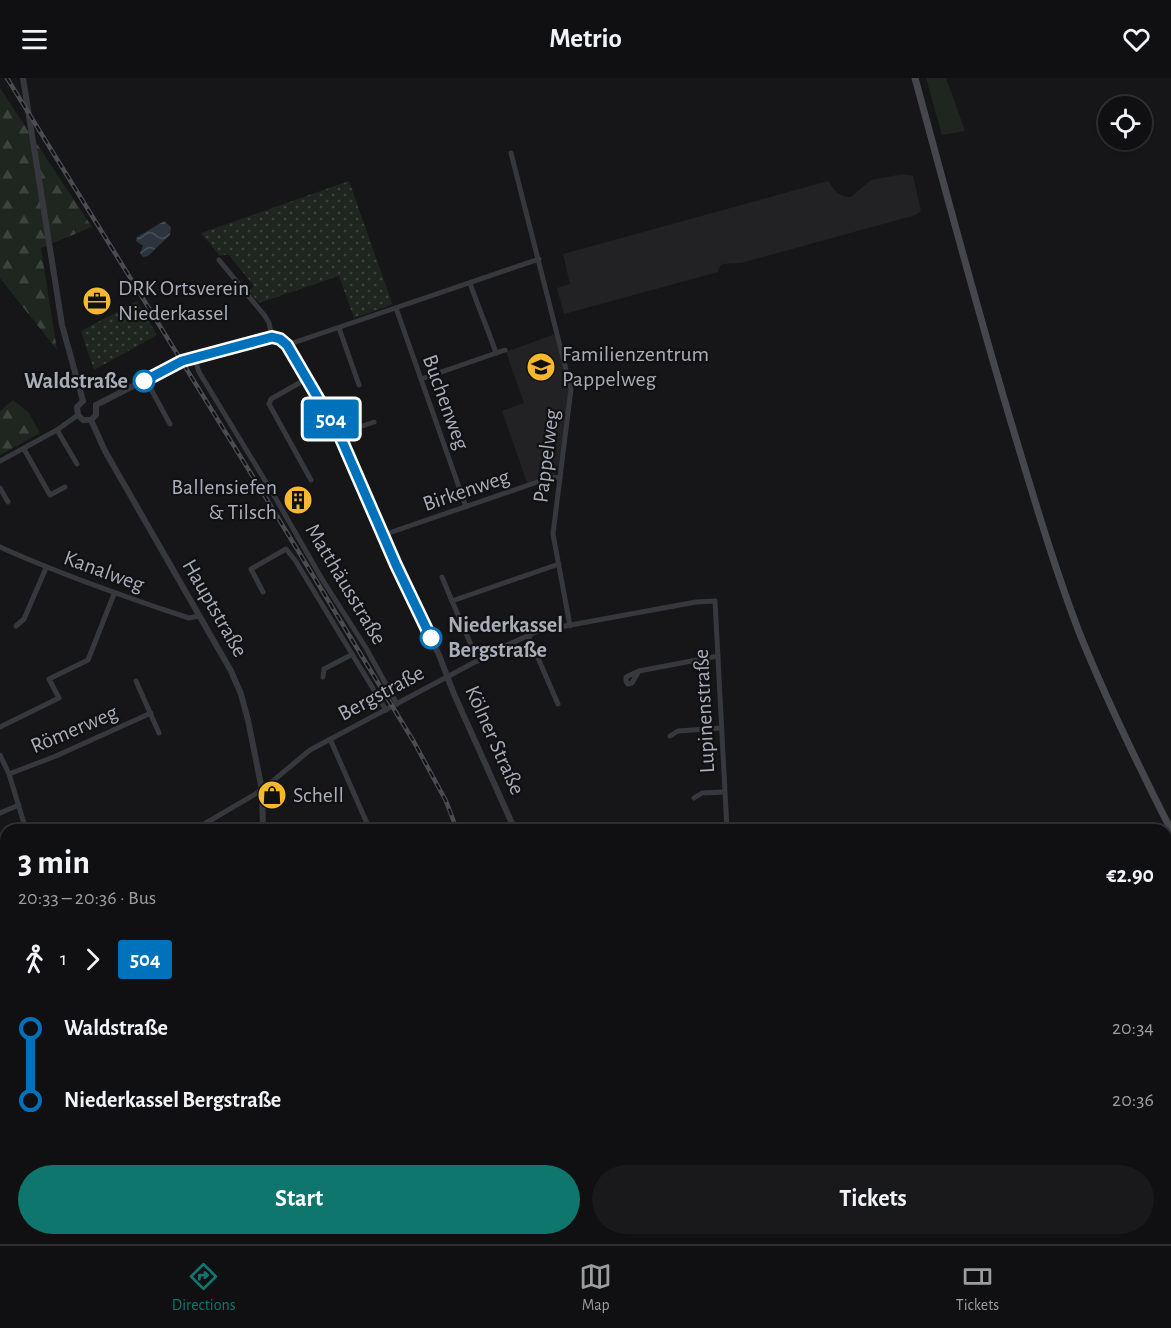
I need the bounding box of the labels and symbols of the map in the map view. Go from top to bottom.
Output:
place label: DRK Ortsverein Niederkassel [118,277,249,324]
office icon: DRK Ortsverein Niederkassel [81,285,113,317]
place label: Familienzentrum Pappelweg [562,343,709,390]
school or university icon: Familienzentrum Pappelweg [525,351,557,383]
street label: Buchenweg [419,352,473,453]
place label: Waldstraße [24,370,128,392]
marker: Waldstraße [133,370,155,392]
line badge: 504 [296,400,366,438]
street label: Pappelweg [529,408,563,504]
street label: Birkenweg [420,465,512,515]
place label: Ballensiefen & Tilsch [171,476,277,523]
building icon: Ballensiefen & Tilsch [282,484,314,516]
street label: Matthäusstraße [301,520,391,648]
street label: Kanalweg [61,546,147,596]
street label: Hauptstraße [178,555,252,661]
place label: Niederkassel Bergstraße [448,614,563,661]
marker: Niederkassel Bergstraße [420,627,442,649]
street label: Lupinenstraße [690,648,718,774]
street label: Bergstraße [334,661,428,725]
street label: Kölner Straße [461,682,529,798]
street label: Römerweg [27,701,121,757]
shop icon: Schell [256,779,288,811]
place label: Schell [293,784,344,806]

